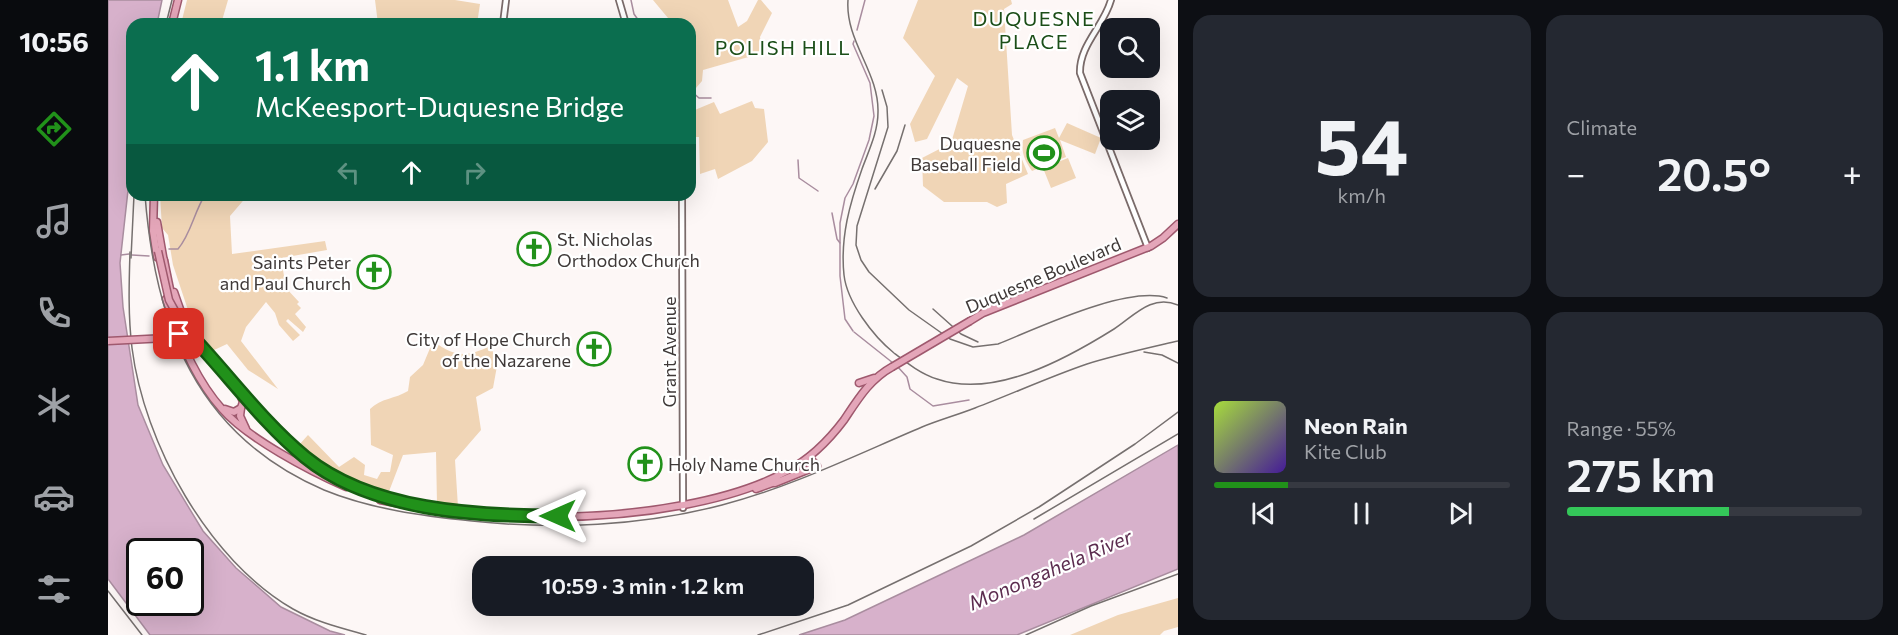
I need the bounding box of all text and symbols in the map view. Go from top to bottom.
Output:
district label: DUQUESNE PLACE [973,6,1095,53]
map controls [1100,18,1160,150]
button: search [1100,18,1160,78]
text: 10:56 [19,25,89,58]
district label: POLISH HILL [715,35,851,59]
text: 1.1 km [255,38,370,90]
icon: ahead [156,42,234,120]
text: McKeesport-Duquesne Bridge [255,90,624,123]
button: layers [1100,90,1160,150]
text: 54 [1315,96,1408,191]
icon: directions [33,108,75,150]
text: Climate [1567,115,1637,139]
place label: Duquesne Baseball Field [910,132,1021,175]
sports icon: Duquesne Baseball Field [1026,135,1062,171]
text: 20.5° [1657,145,1771,200]
text: − [1567,152,1585,193]
text: + [1843,152,1862,193]
icon: left [332,156,365,189]
icon: ahead [395,156,428,189]
icon: right [458,156,491,189]
text: km/h [1337,183,1386,207]
icon: music [33,200,75,242]
place label: St. Nicholas Orthodox Church [557,228,700,271]
church icon: St. Nicholas Orthodox Church [516,231,552,267]
street label: Duquesne Boulevard [962,232,1124,318]
place label: Saints Peter and Paul Church [220,251,351,294]
church icon: Saints Peter and Paul Church [356,254,392,290]
icon: phone [33,292,75,334]
street label: Grant Avenue [658,297,680,407]
pin [153,308,204,359]
icon: arrive [162,317,195,350]
place label: City of Hope Church of the Nazarene [406,328,571,371]
church icon: City of Hope Church of the Nazarene [576,331,612,367]
icon: climate [33,384,75,426]
text: Neon Rain [1304,412,1408,439]
text: Range · 55% [1567,416,1676,440]
text: Kite Club [1304,439,1387,463]
church icon: Holy Name Church [627,446,663,482]
text: 275 km [1567,446,1715,501]
place label: Holy Name Church [668,453,820,475]
icon: car [33,476,75,518]
position arrow [526,484,590,548]
icon: previous [1247,497,1280,530]
icon: pause [1345,497,1378,530]
icon: next [1444,497,1477,530]
water label: Monongahela River [964,523,1136,614]
speed limit sign: 60 [126,538,204,616]
icon: filters [33,568,75,610]
text: 10:59 · 3 min · 1.2 km [542,572,744,599]

